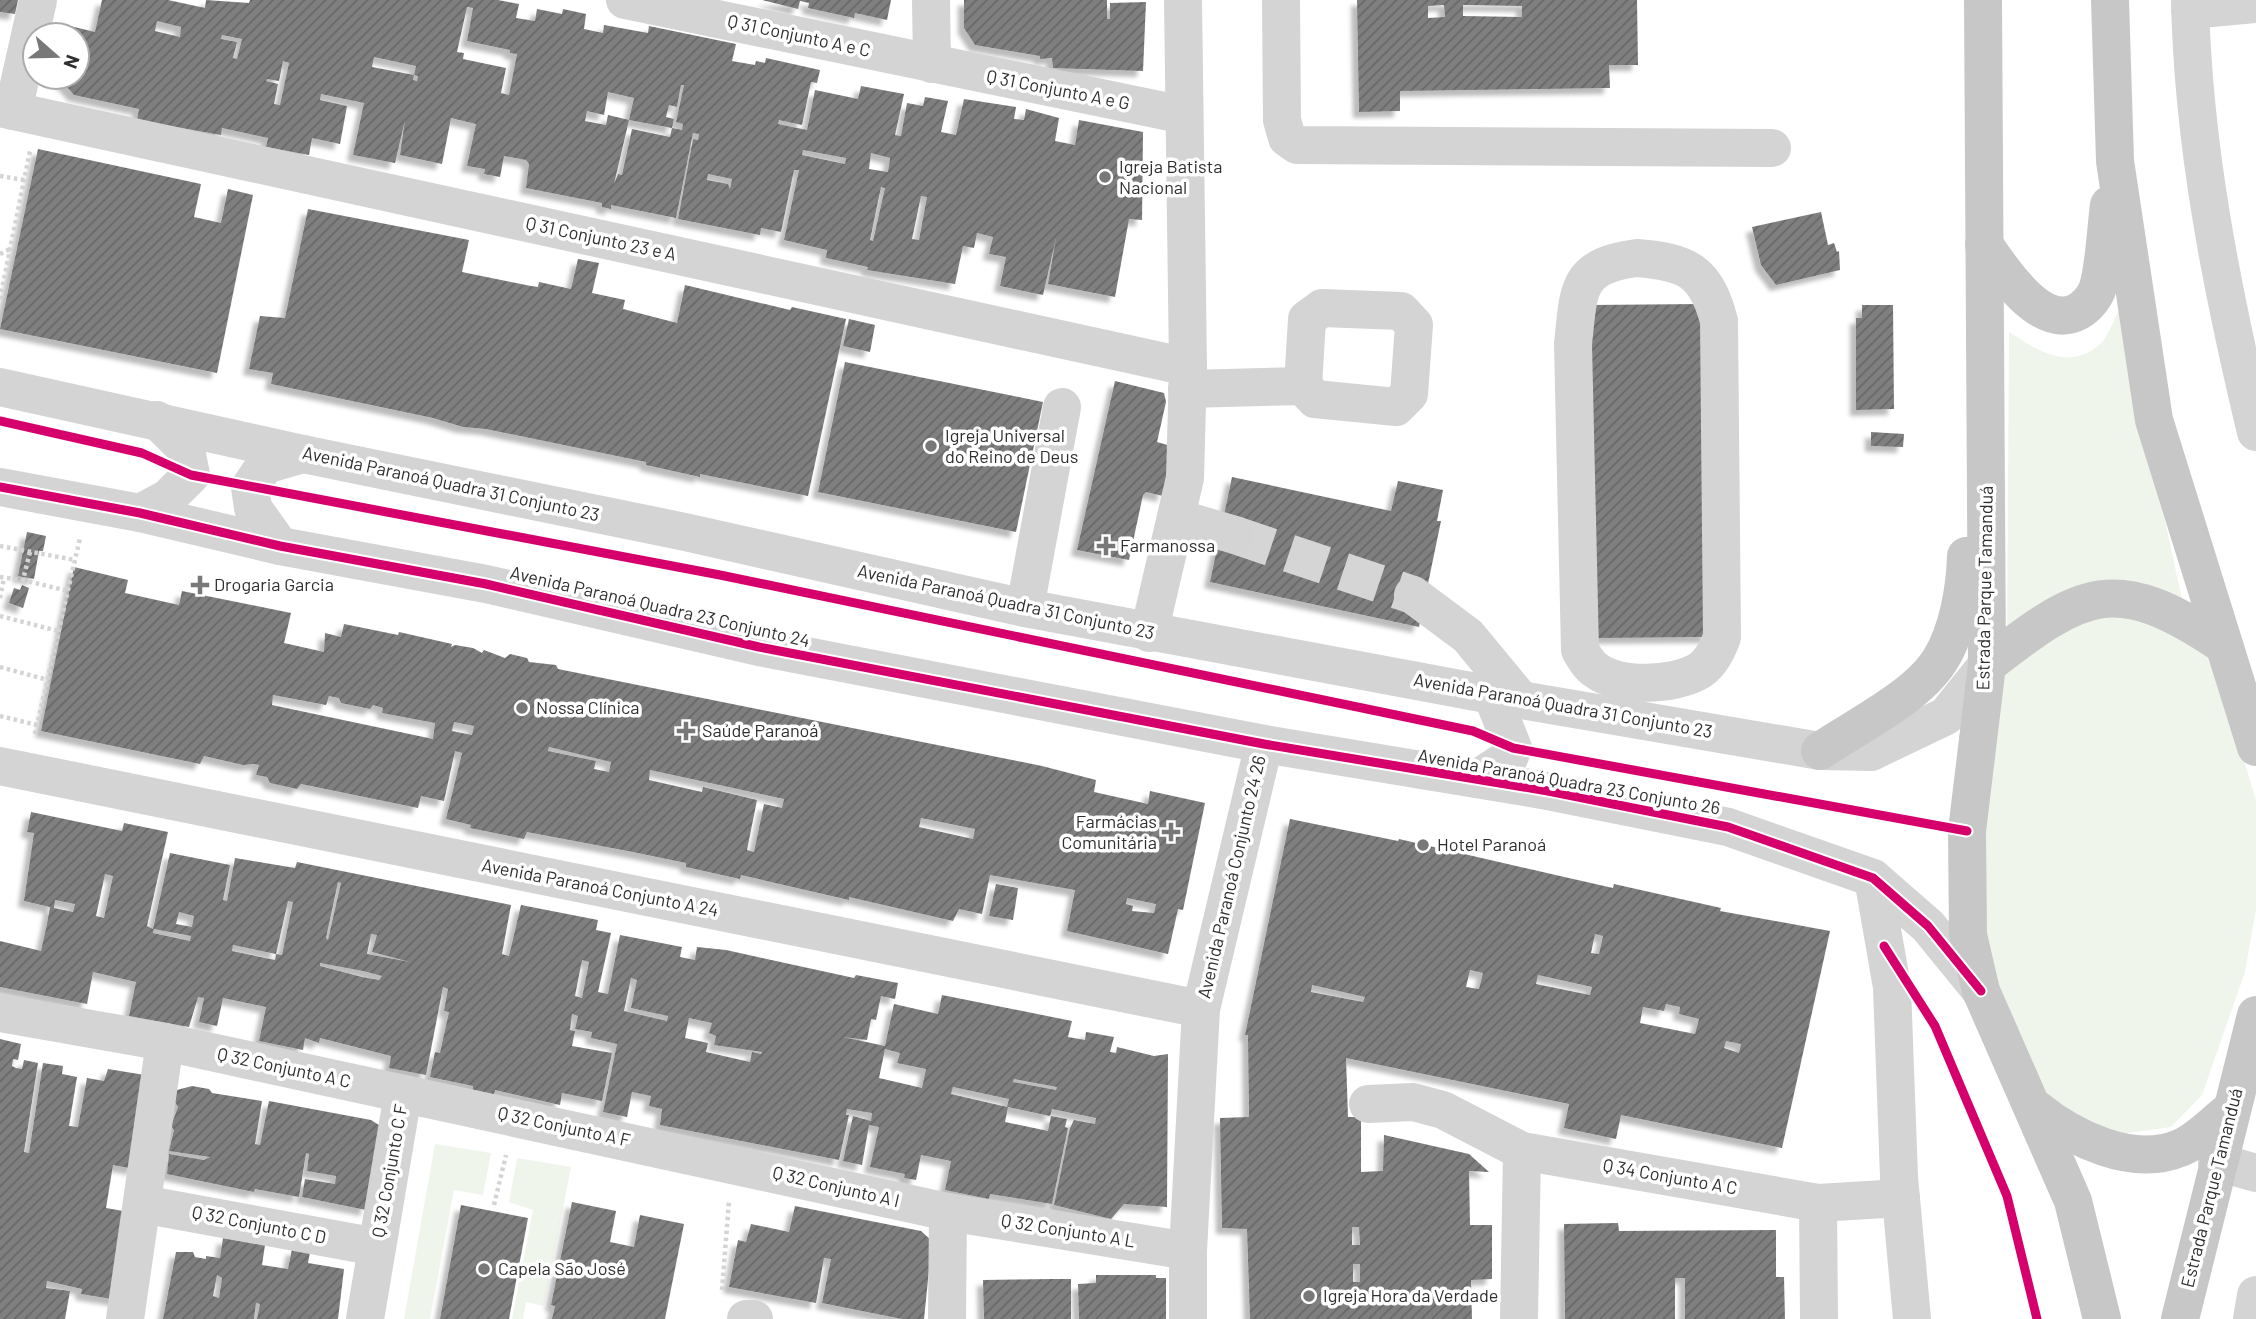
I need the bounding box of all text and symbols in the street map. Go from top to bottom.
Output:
street label: Q 31 Conjunto A e C [726,9,873,61]
north arrow [21,21,91,91]
text: N [59,52,85,72]
street label: Q 31 Conjunto A e G [985,64,1132,114]
place label: Igreja Batista Nacional [1119,155,1222,198]
marker: Igreja Batista Nacional [1097,169,1113,185]
street label: Q 31 Conjunto 23 e A [524,211,679,265]
place label: Igreja Universal do Reino de Deus [945,424,1078,467]
marker: Igreja Universal do Reino de Deus [923,438,939,454]
street label: Avenida Paranoá Quadra 31 Conjunto 23 [301,441,602,525]
street label: Estrada Parque Tamanduá [1971,485,1997,691]
place label: Farmanossa [1120,534,1215,556]
marker: Farmanossa [1098,538,1114,554]
street label: Avenida Paranoá Quadra 31 Conjunto 23 [856,559,1157,643]
street label: Avenida Paranoá Quadra 23 Conjunto 24 [508,561,812,651]
place label: Drogaria Garcia [214,573,334,595]
marker: Drogaria Garcia [192,577,208,593]
street label: Avenida Paranoá Quadra 31 Conjunto 23 [1412,668,1714,742]
place label: Nossa Clínica [536,696,640,718]
marker: Nossa Clínica [514,700,530,716]
place label: Saúde Paranoá [702,719,818,741]
marker: Saúde Paranoá [676,721,696,741]
street label: Avenida Paranoá Quadra 23 Conjunto 26 [1416,744,1722,818]
street label: Avenida Paranoá Conjunto 24 26 [1192,753,1270,1000]
place label: Farmácias Comunitária [1061,810,1157,853]
marker: Farmácias Comunitária [1163,824,1179,840]
place label: Hotel Paranoá [1437,833,1546,855]
marker: Hotel Paranoá [1415,837,1431,853]
street label: Avenida Paranoá Conjunto A 24 [480,853,720,921]
street label: Q 32 Conjunto A C [215,1042,353,1092]
street label: Estrada Parque Tamanduá [2176,1086,2246,1290]
street label: Q 32 Conjunto A F [496,1101,633,1151]
street label: Q 32 Conjunto C F [366,1102,412,1239]
street label: Q 34 Conjunto A C [1601,1153,1739,1199]
street label: Q 32 Conjunto A I [771,1161,902,1211]
street label: Q 32 Conjunto C D [190,1200,328,1248]
street label: Q 32 Conjunto A L [1000,1209,1137,1251]
place label: Capela São José [498,1257,626,1279]
marker: Capela São José [476,1261,492,1277]
place label: Igreja Hora da Verdade [1323,1284,1498,1306]
marker: Igreja Hora da Verdade [1301,1288,1317,1304]

